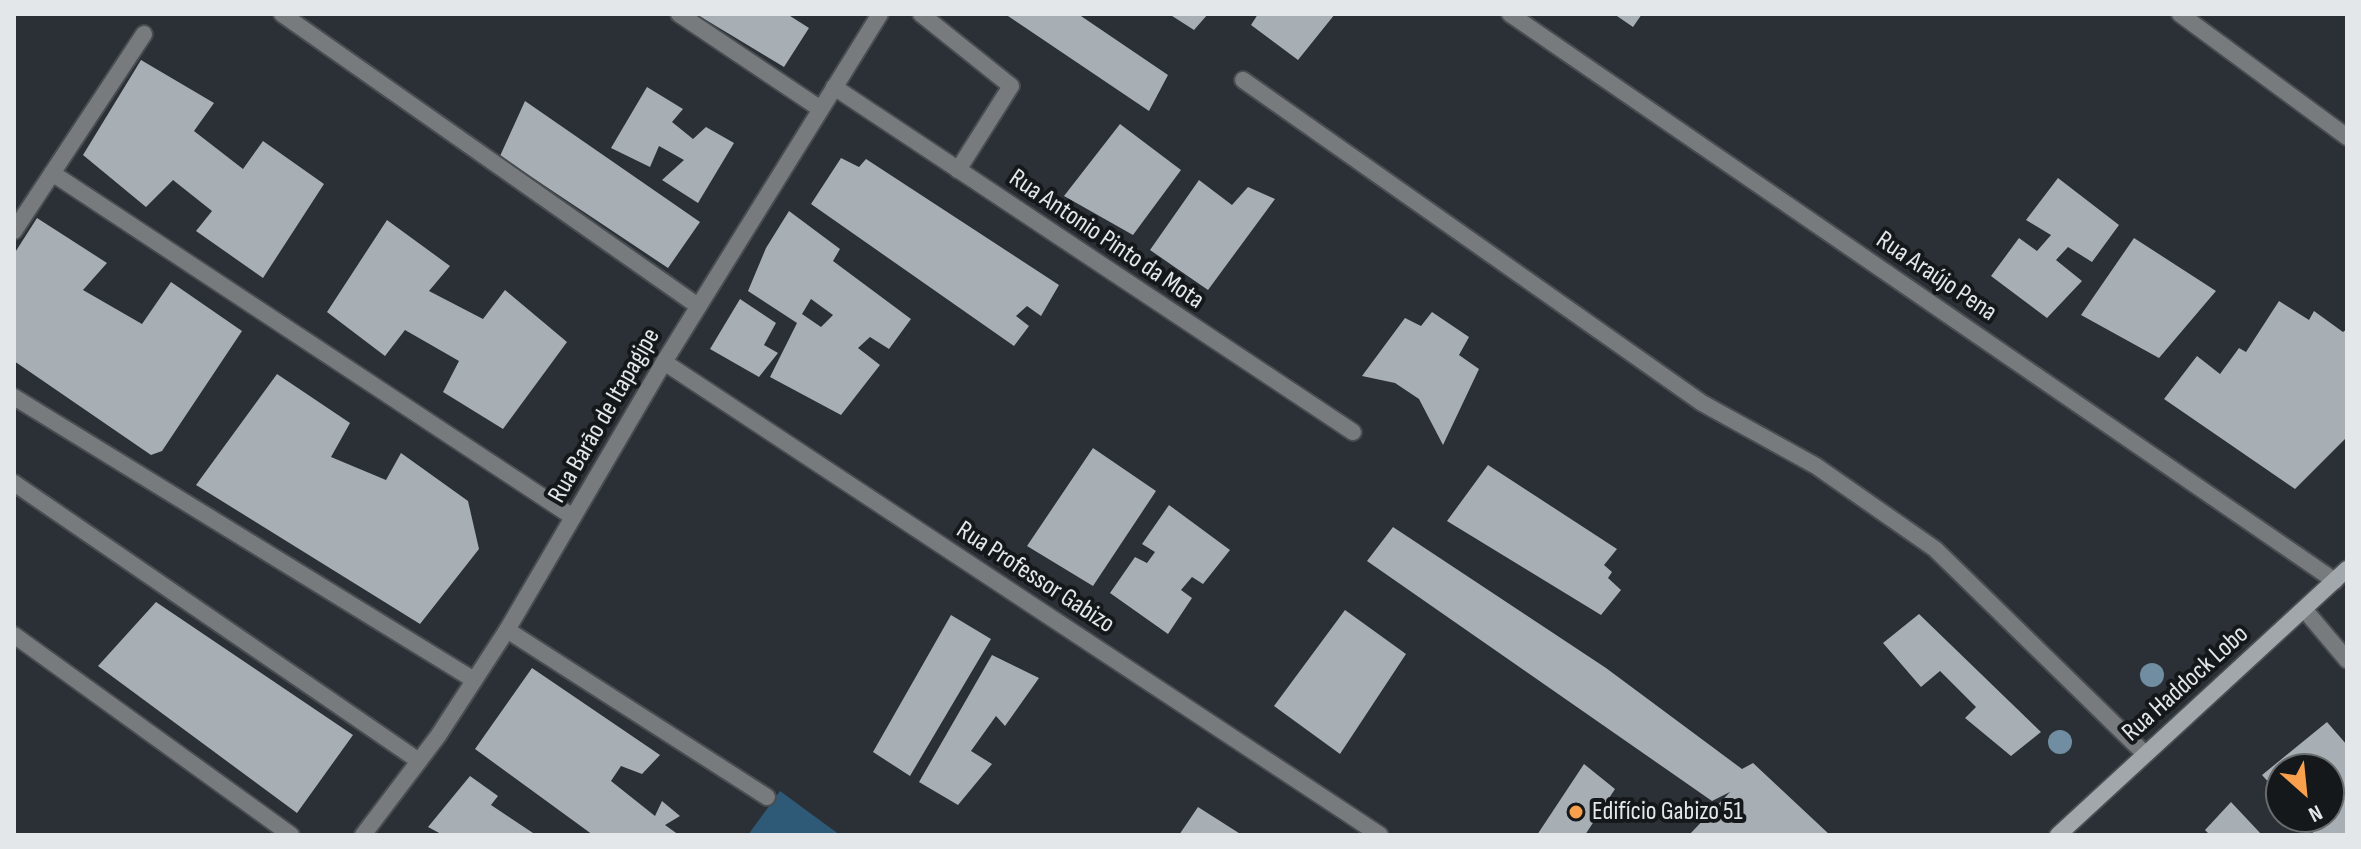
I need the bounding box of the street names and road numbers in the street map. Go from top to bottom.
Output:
street label: Rua Antonio Pinto da Mota [1003,163,1209,317]
street label: Rua Araújo Pena [1870,225,2002,329]
street label: Rua Barão de Itapagipe [542,323,668,509]
street label: Rua Professor Gabizo [950,515,1120,641]
street label: Rua Haddock Lobo [2117,619,2255,749]

